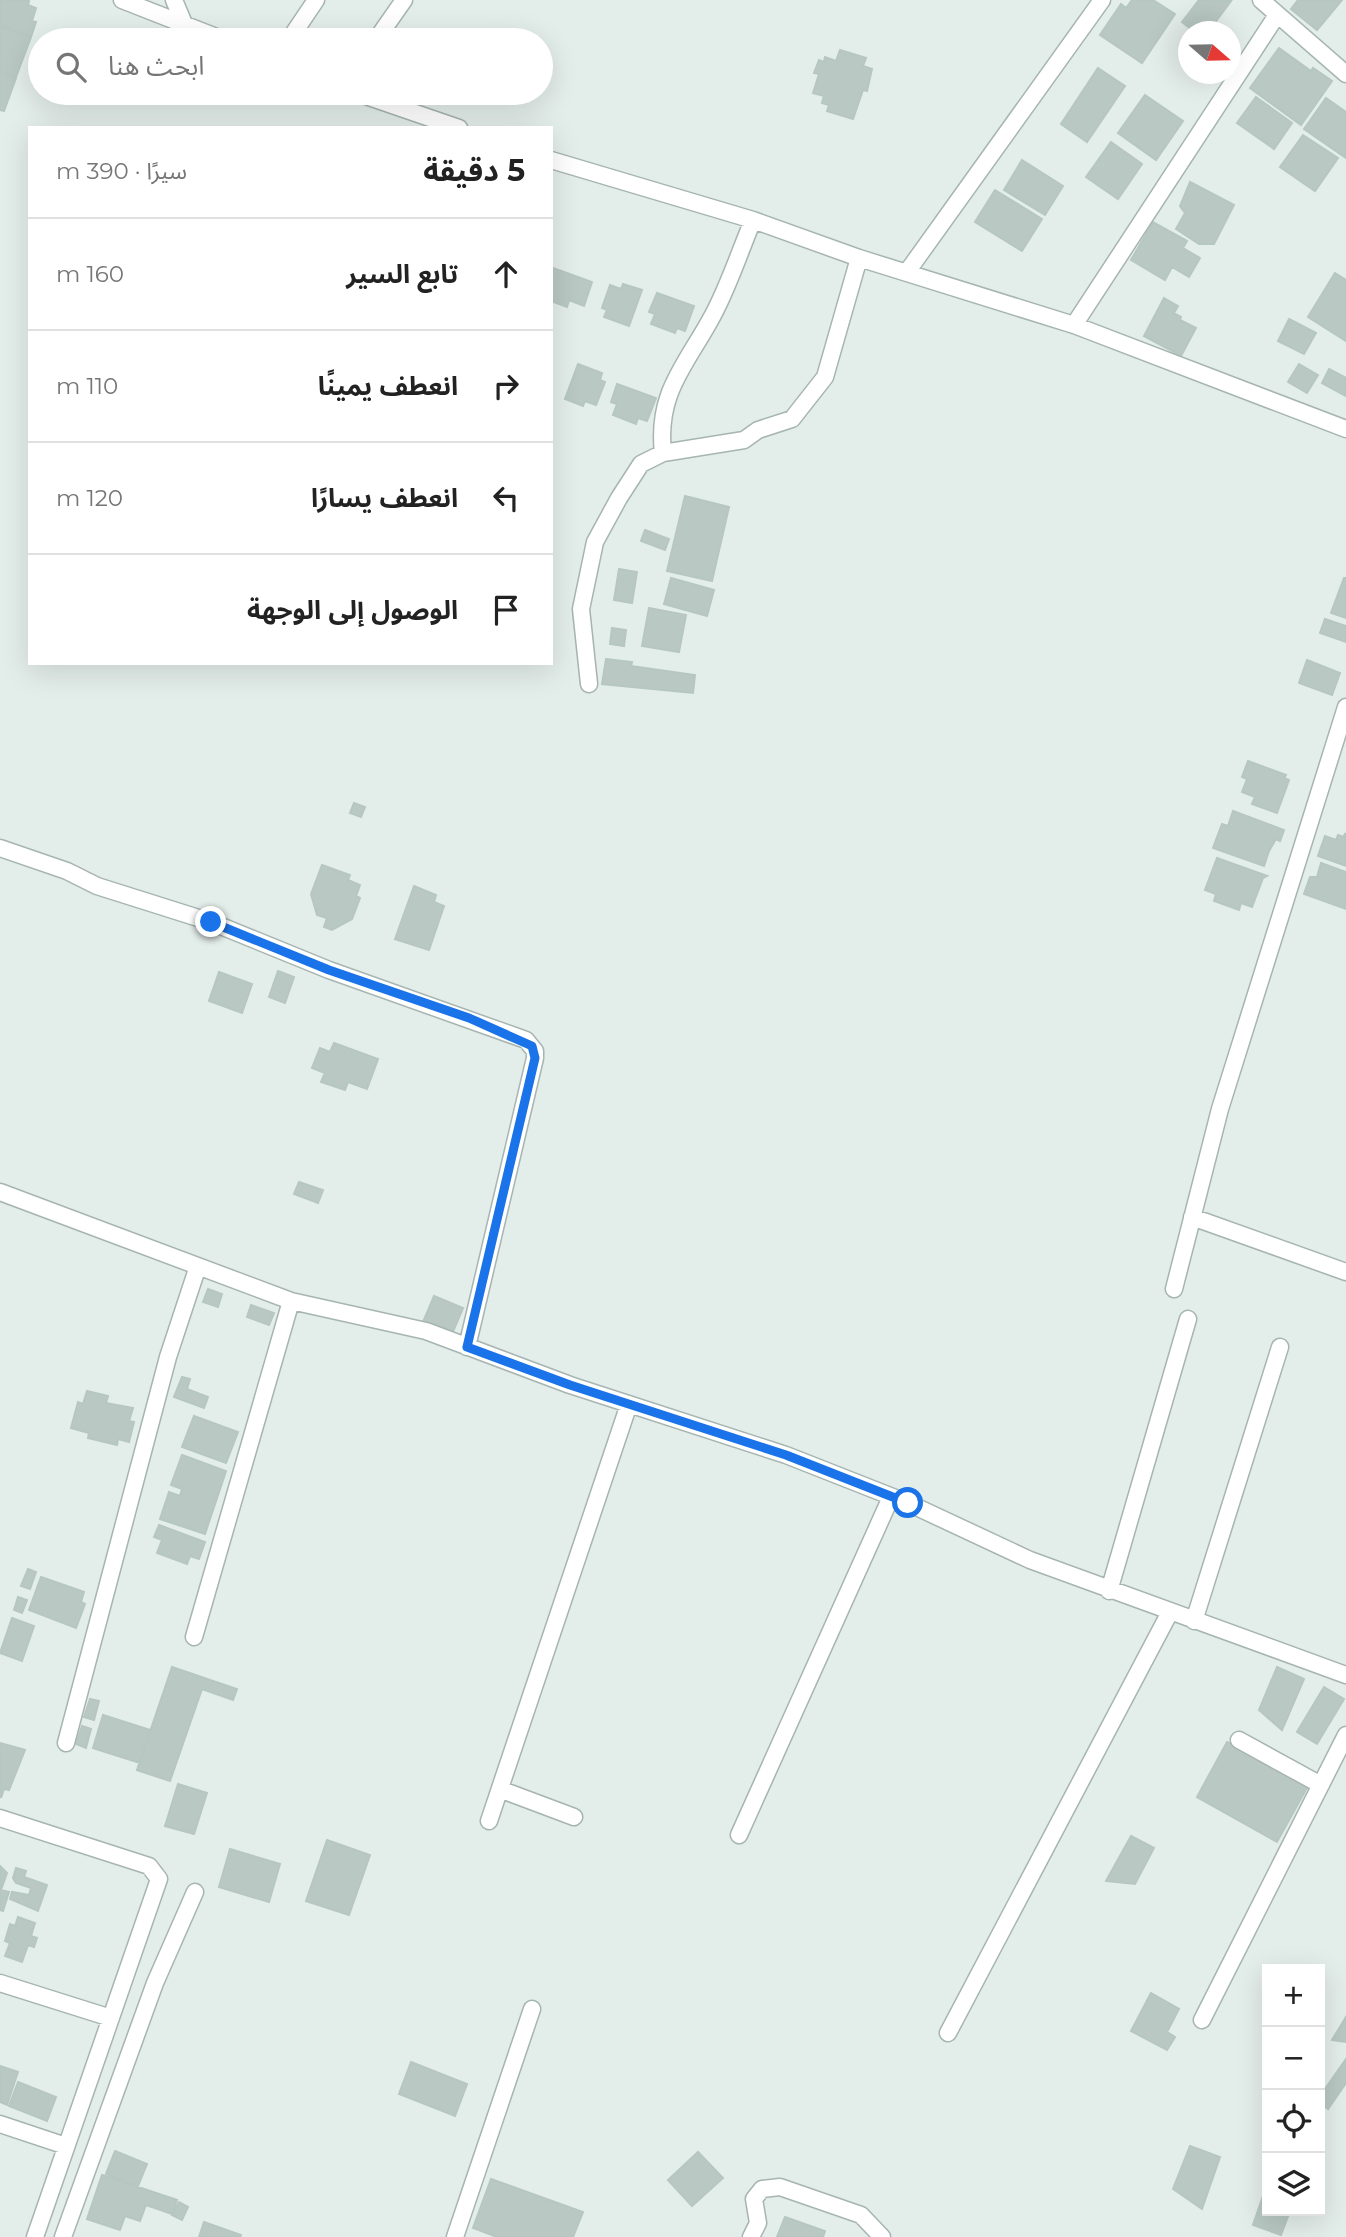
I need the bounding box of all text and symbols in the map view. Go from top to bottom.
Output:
north arrow [1178,21,1241,84]
search box [28,28,553,105]
icon: search [52,48,90,86]
text: ابحث هنا [108,50,204,82]
text: 5 دقيقة [423,152,525,189]
text: سيرًا · 390 m [56,157,187,185]
icon: ahead [487,255,525,293]
text: تابع السير [346,258,458,290]
text: 160 m [56,260,124,288]
icon: right [487,367,525,405]
text: انعطف يمينًا [318,370,458,402]
text: 110 m [56,372,118,400]
icon: left [487,479,525,517]
text: انعطف يسارًا [311,482,458,514]
text: 120 m [56,484,123,512]
icon: arrive [487,591,525,629]
text: الوصول إلى الوجهة [247,594,458,626]
route end [195,906,226,937]
route start [892,1487,923,1518]
map controls [1262,1964,1325,2216]
button: + [1262,1964,1325,2027]
button: − [1262,2027,1325,2090]
button: locate [1262,2090,1325,2153]
button: layers [1262,2153,1325,2216]

